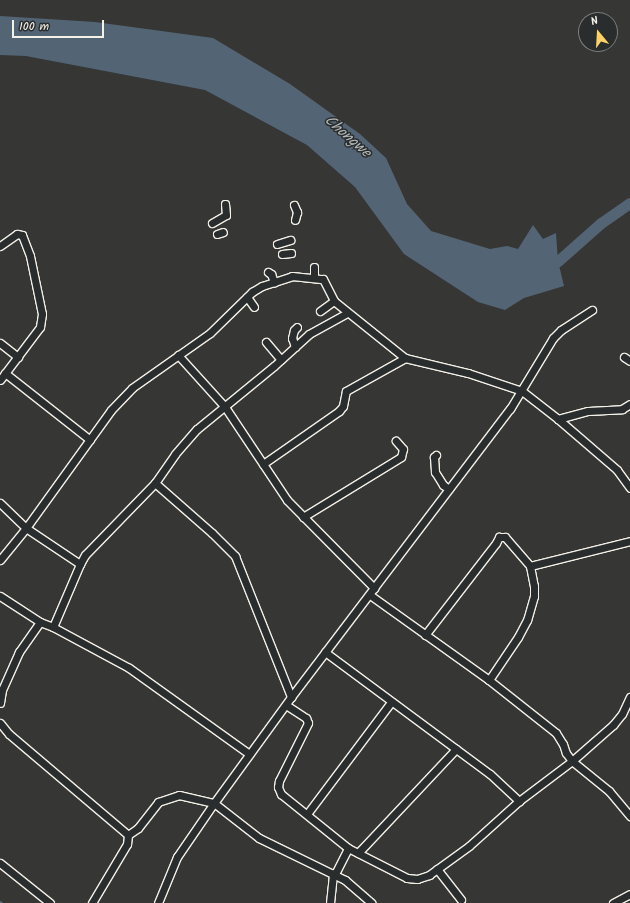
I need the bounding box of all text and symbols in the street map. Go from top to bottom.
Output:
scale bar [14,12,106,38]
north arrow [578,12,618,52]
text: N [589,12,601,31]
text: 100 m [19,17,49,36]
water label: Chongwe [320,112,374,162]

